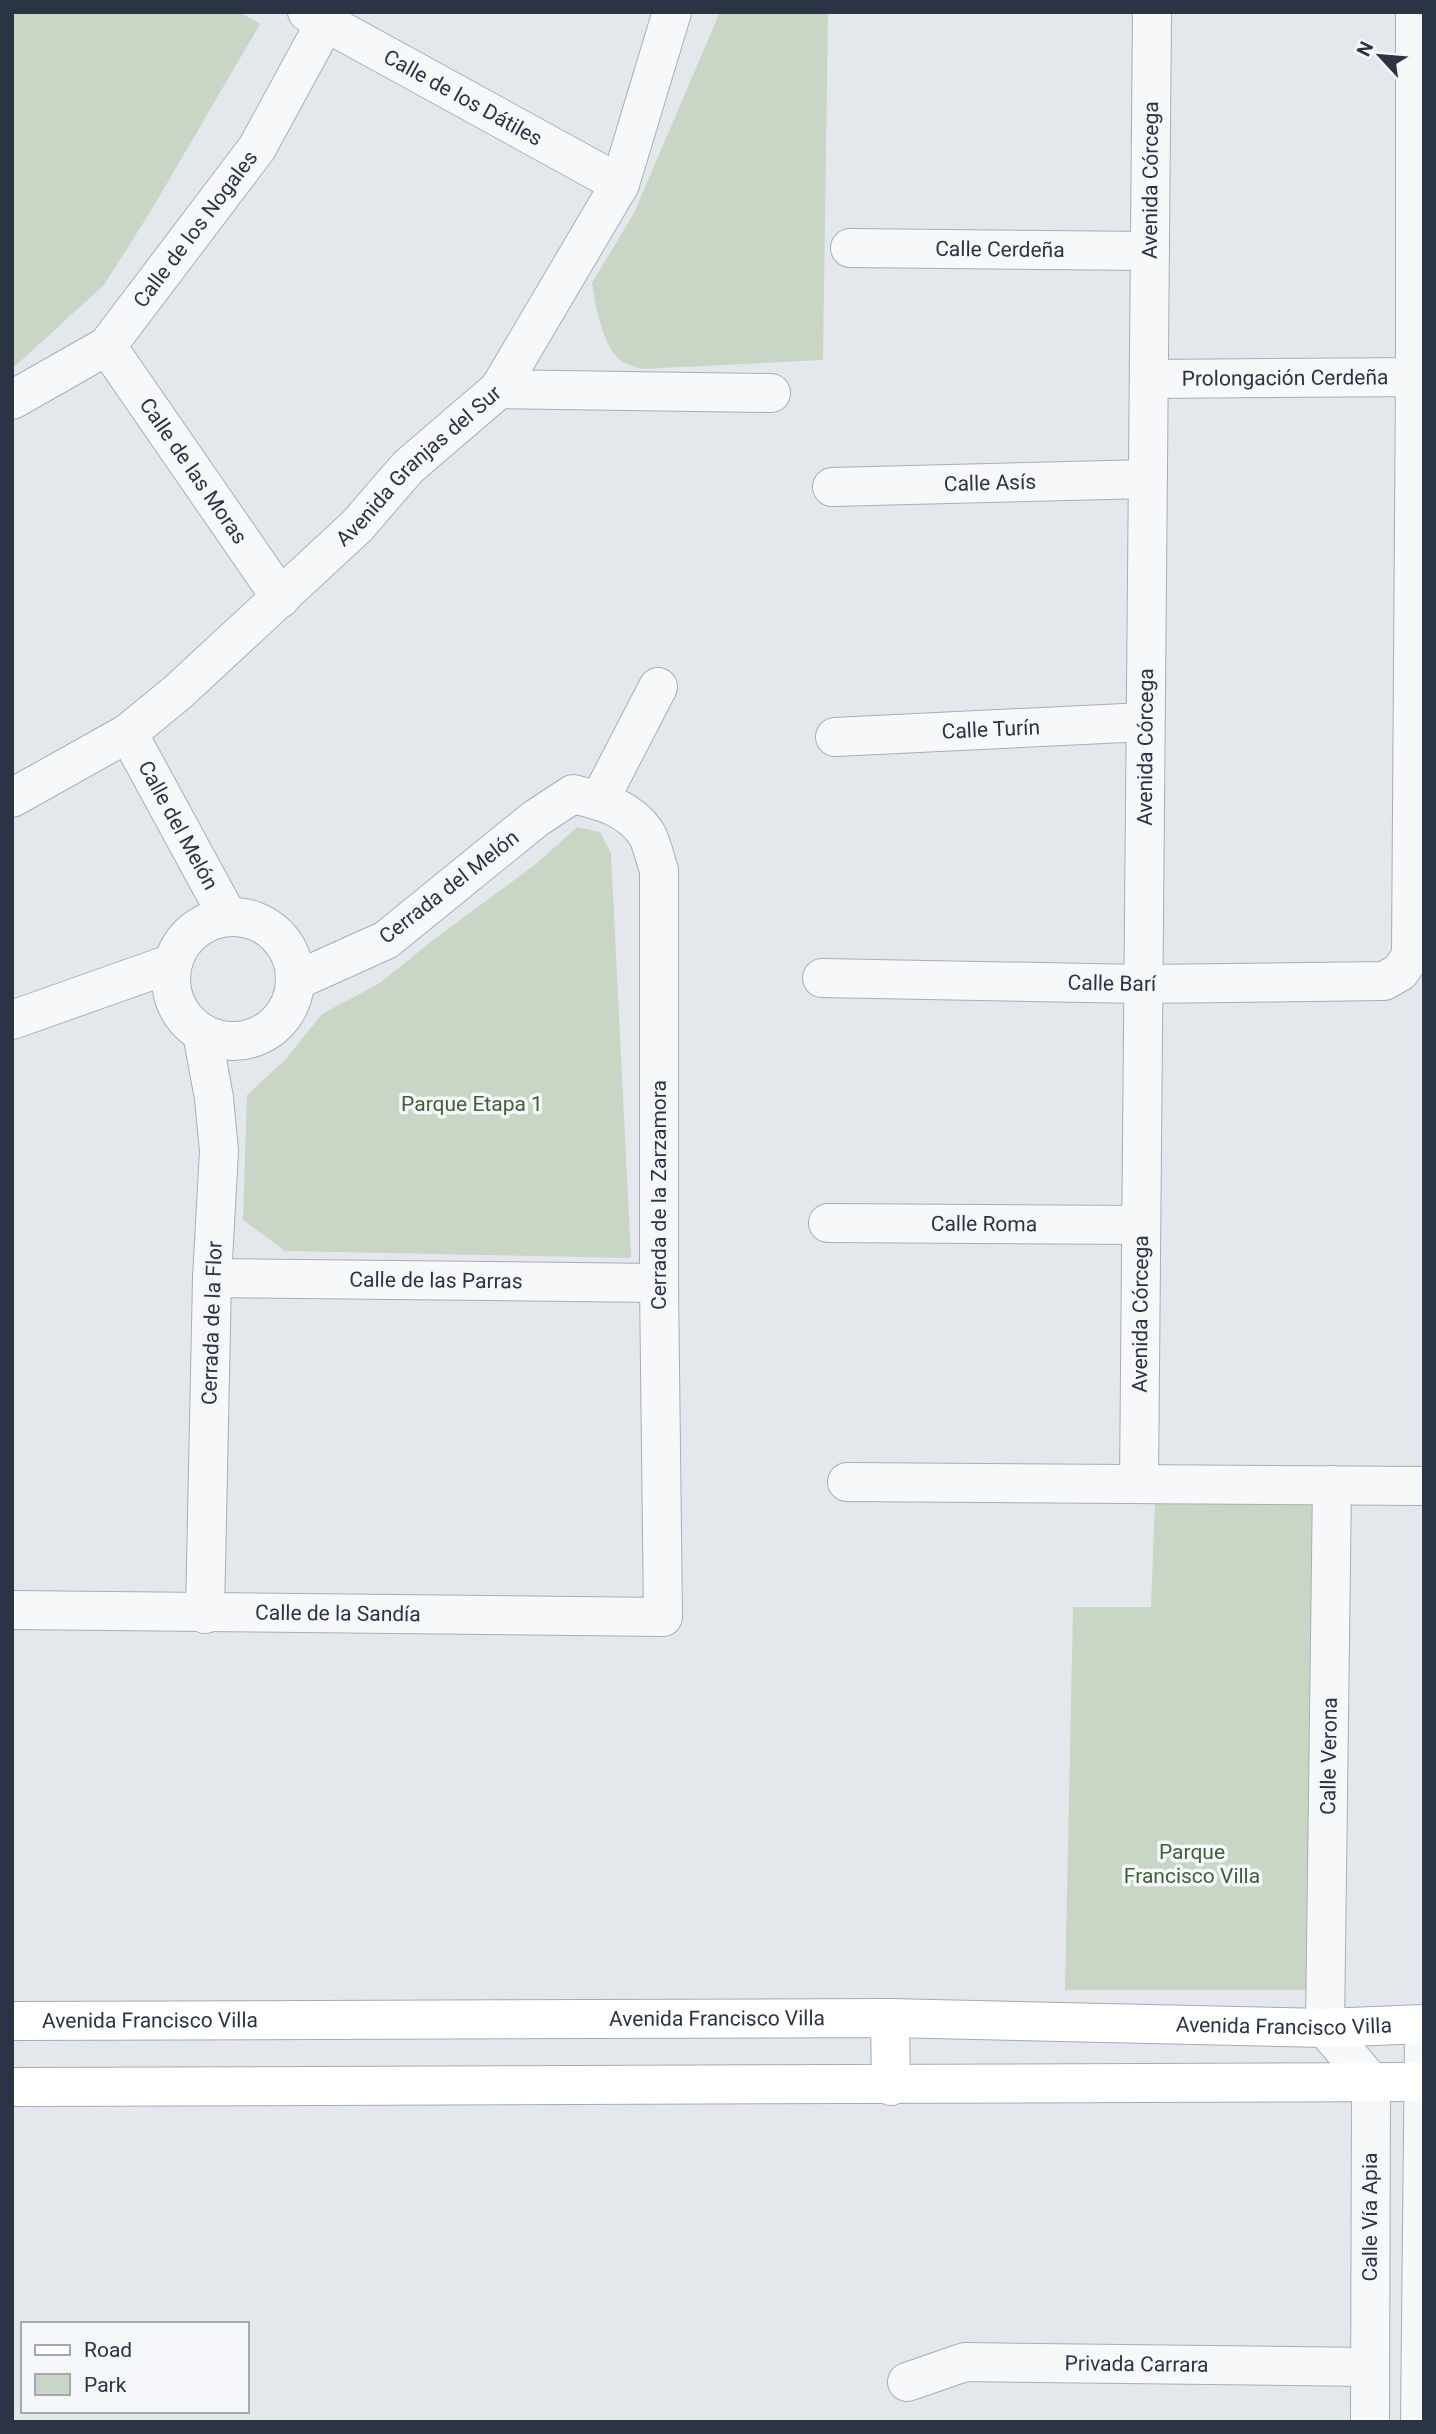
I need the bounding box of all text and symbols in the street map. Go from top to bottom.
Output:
north arrow [1345,21,1415,91]
text: N [1352,38,1378,60]
street label: Calle de los Dátiles [380,45,546,151]
street label: Avenida Córcega [1138,101,1163,259]
street label: Calle de los Nogales [129,146,263,312]
street label: Calle Cerdeña [935,237,1065,262]
street label: Prolongación Cerdeña [1182,365,1388,391]
street label: Avenida Granjas del Sur [331,381,506,551]
street label: Calle de las Moras [135,394,252,549]
street label: Calle Asís [944,470,1036,496]
street label: Avenida Córcega [1133,668,1158,826]
street label: Calle Turín [941,715,1041,744]
street label: Calle del Melón [133,757,223,894]
street label: Cerrada del Melón [375,825,523,949]
street label: Calle Barí [1067,971,1157,996]
street label: Cerrada de la Zarzamora [647,1080,671,1310]
park label: Parque Etapa 1 [401,1092,543,1116]
street label: Calle Roma [931,1212,1037,1236]
street label: Avenida Córcega [1128,1235,1153,1393]
street label: Cerrada de la Flor [197,1240,227,1406]
street label: Calle de las Parras [349,1268,523,1293]
street label: Calle de la Sandía [255,1601,421,1626]
street label: Calle Verona [1316,1697,1342,1815]
park label: Parque Francisco Villa [1124,1840,1260,1888]
street label: Avenida Francisco Villa [609,2006,825,2031]
street label: Avenida Francisco Villa [42,2008,258,2033]
street label: Avenida Francisco Villa [1176,2013,1392,2040]
street label: Calle Vía Apia [1358,2153,1382,2281]
legend [21,2322,248,2413]
text: Road [84,2338,132,2362]
street label: Privada Carrara [1064,2351,1209,2377]
text: Park [84,2373,127,2397]

